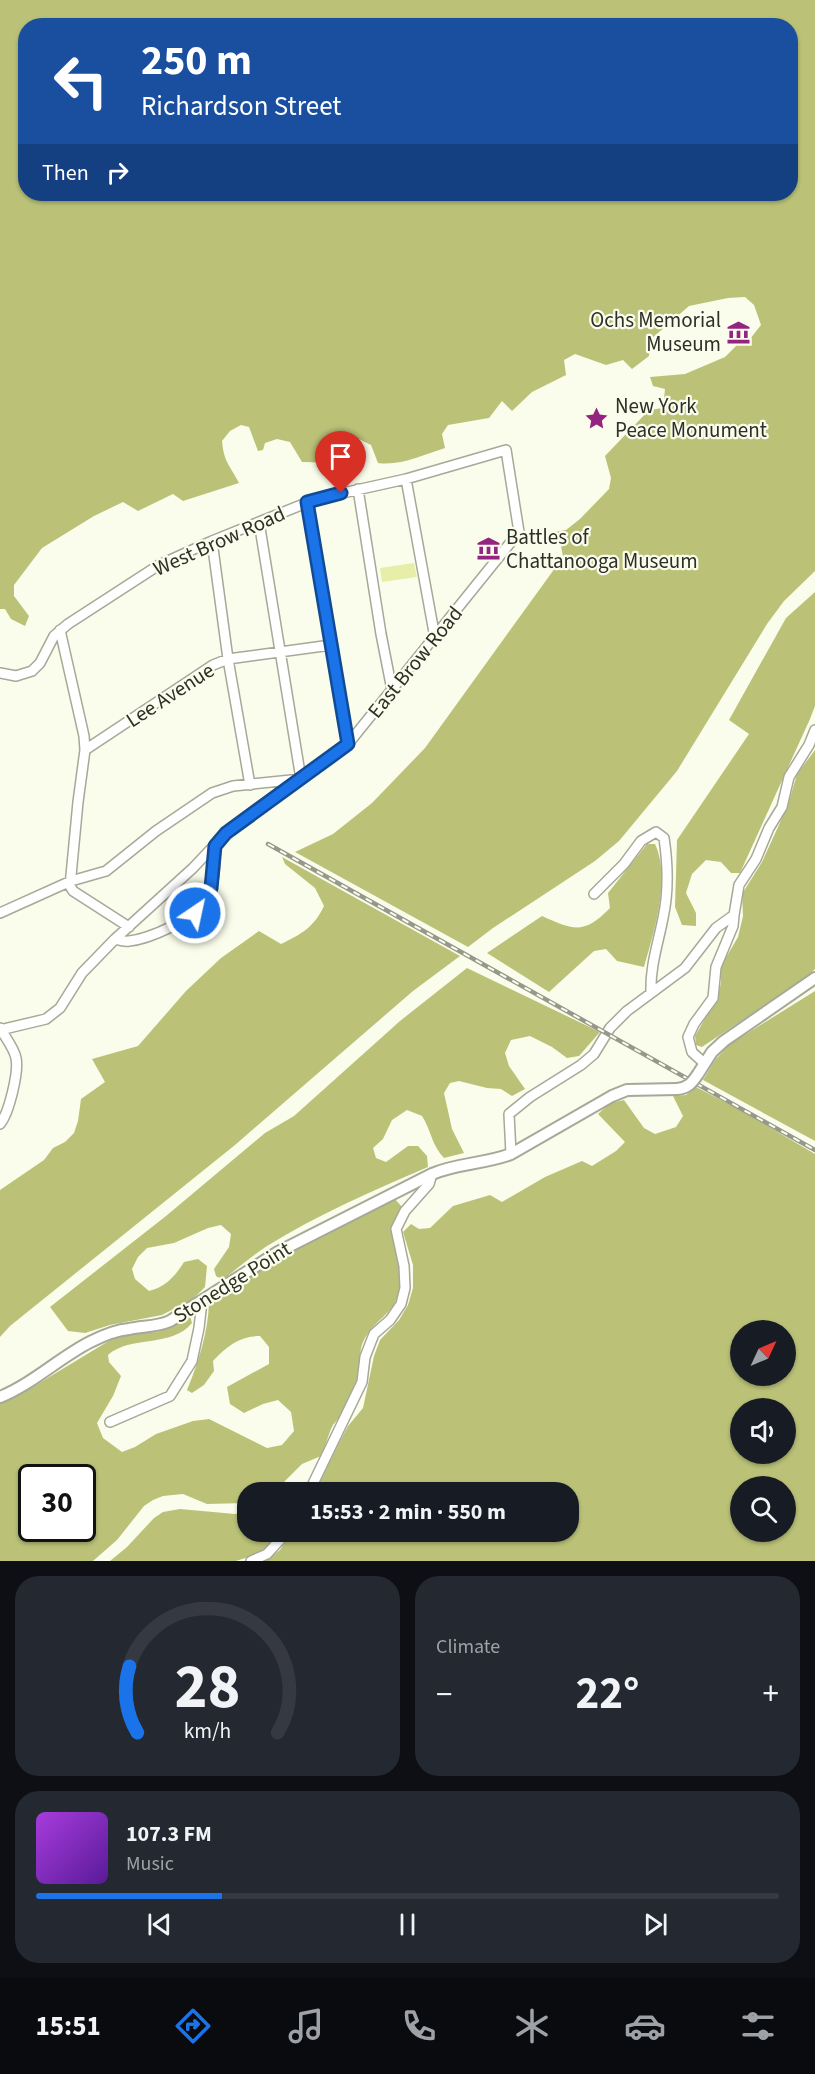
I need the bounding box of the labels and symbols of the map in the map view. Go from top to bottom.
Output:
place label: Ochs Memorial Museum [590,305,721,359]
museum icon: Ochs Memorial Museum [726,319,752,345]
place label: New York Peace Monument [615,391,767,445]
place icon: New York Peace Monument [584,405,610,431]
pin [315,431,366,493]
street label: West Brow Road [148,498,290,584]
place label: Battles of Chattanooga Museum [506,522,698,576]
museum icon: Battles of Chattanooga Museum [475,536,501,562]
street label: East Brow Road [360,600,470,724]
street label: Lee Avenue [120,655,220,735]
position arrow [163,881,227,945]
street label: Stonedge Point [167,1234,297,1330]
north arrow [730,1320,796,1386]
speed limit sign: 30 [18,1464,96,1542]

